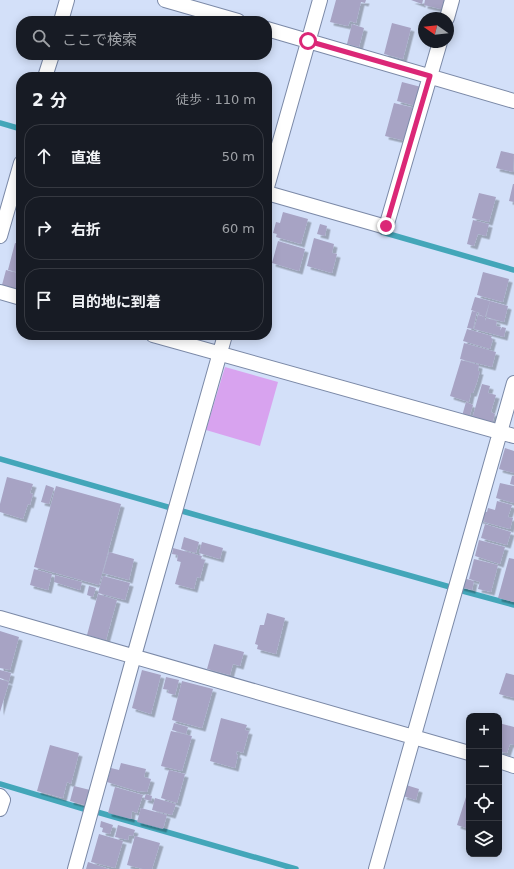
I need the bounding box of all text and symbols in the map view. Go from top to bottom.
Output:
north arrow [418,12,454,48]
search box [16,16,272,60]
icon: search [30,27,52,49]
text: ここで検索 [62,31,137,49]
route start [299,32,317,50]
text: 2 分 [32,90,67,110]
text: 徒歩 · 110 m [176,92,256,107]
icon: ahead [33,145,55,167]
text: 直進 [71,149,101,167]
text: 50 m [222,149,255,164]
icon: right [33,217,55,239]
route end [377,217,395,235]
text: 右折 [71,221,101,239]
text: 60 m [222,221,255,236]
icon: arrive [33,289,55,311]
text: 目的地に到着 [71,293,161,311]
map controls [466,713,502,857]
button: + [466,713,502,749]
button: − [466,749,502,785]
button: locate [466,785,502,821]
button: layers [466,821,502,857]

